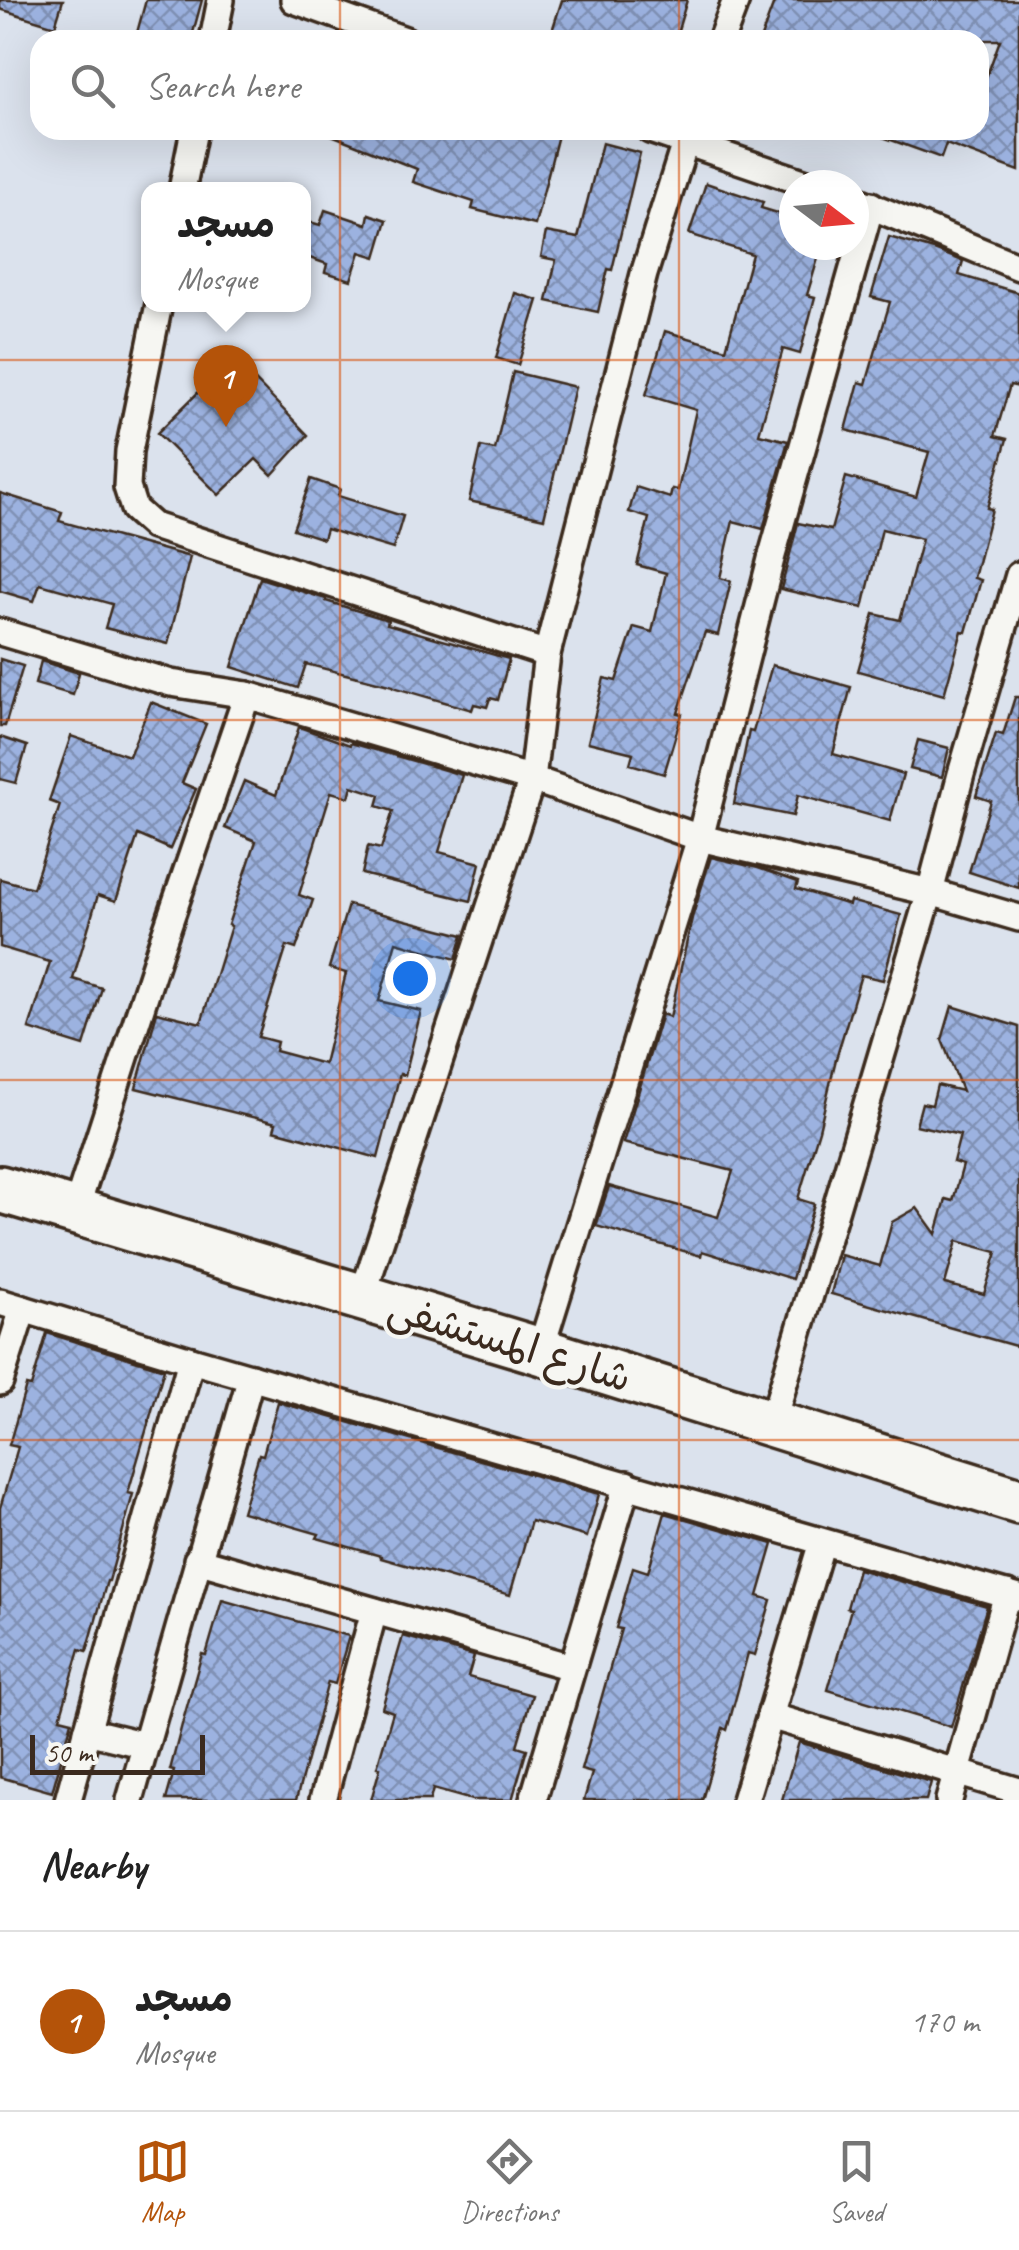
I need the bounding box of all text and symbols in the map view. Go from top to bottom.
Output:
search box [30,30,989,140]
icon: search [65,58,120,113]
text: Search here [145,62,300,109]
north arrow [779,170,869,260]
popup [141,182,311,312]
text: مسجد [177,201,275,248]
text: Mosque [177,258,257,299]
pin: 1 [194,344,258,427]
your location [385,953,436,1004]
street label: شارع المستشفى [382,1282,637,1406]
scale bar [30,1730,205,1774]
text: 50 m [45,1735,93,1770]
text: Nearby [40,1839,146,1892]
text: مسجد [135,1975,232,2022]
text: 1 [65,2001,80,2042]
text: 170 m [910,2001,979,2042]
text: Mosque [135,2032,215,2073]
tab: Map [135,2134,190,2229]
tab: Directions [461,2134,558,2229]
tab: Saved [829,2134,884,2229]

